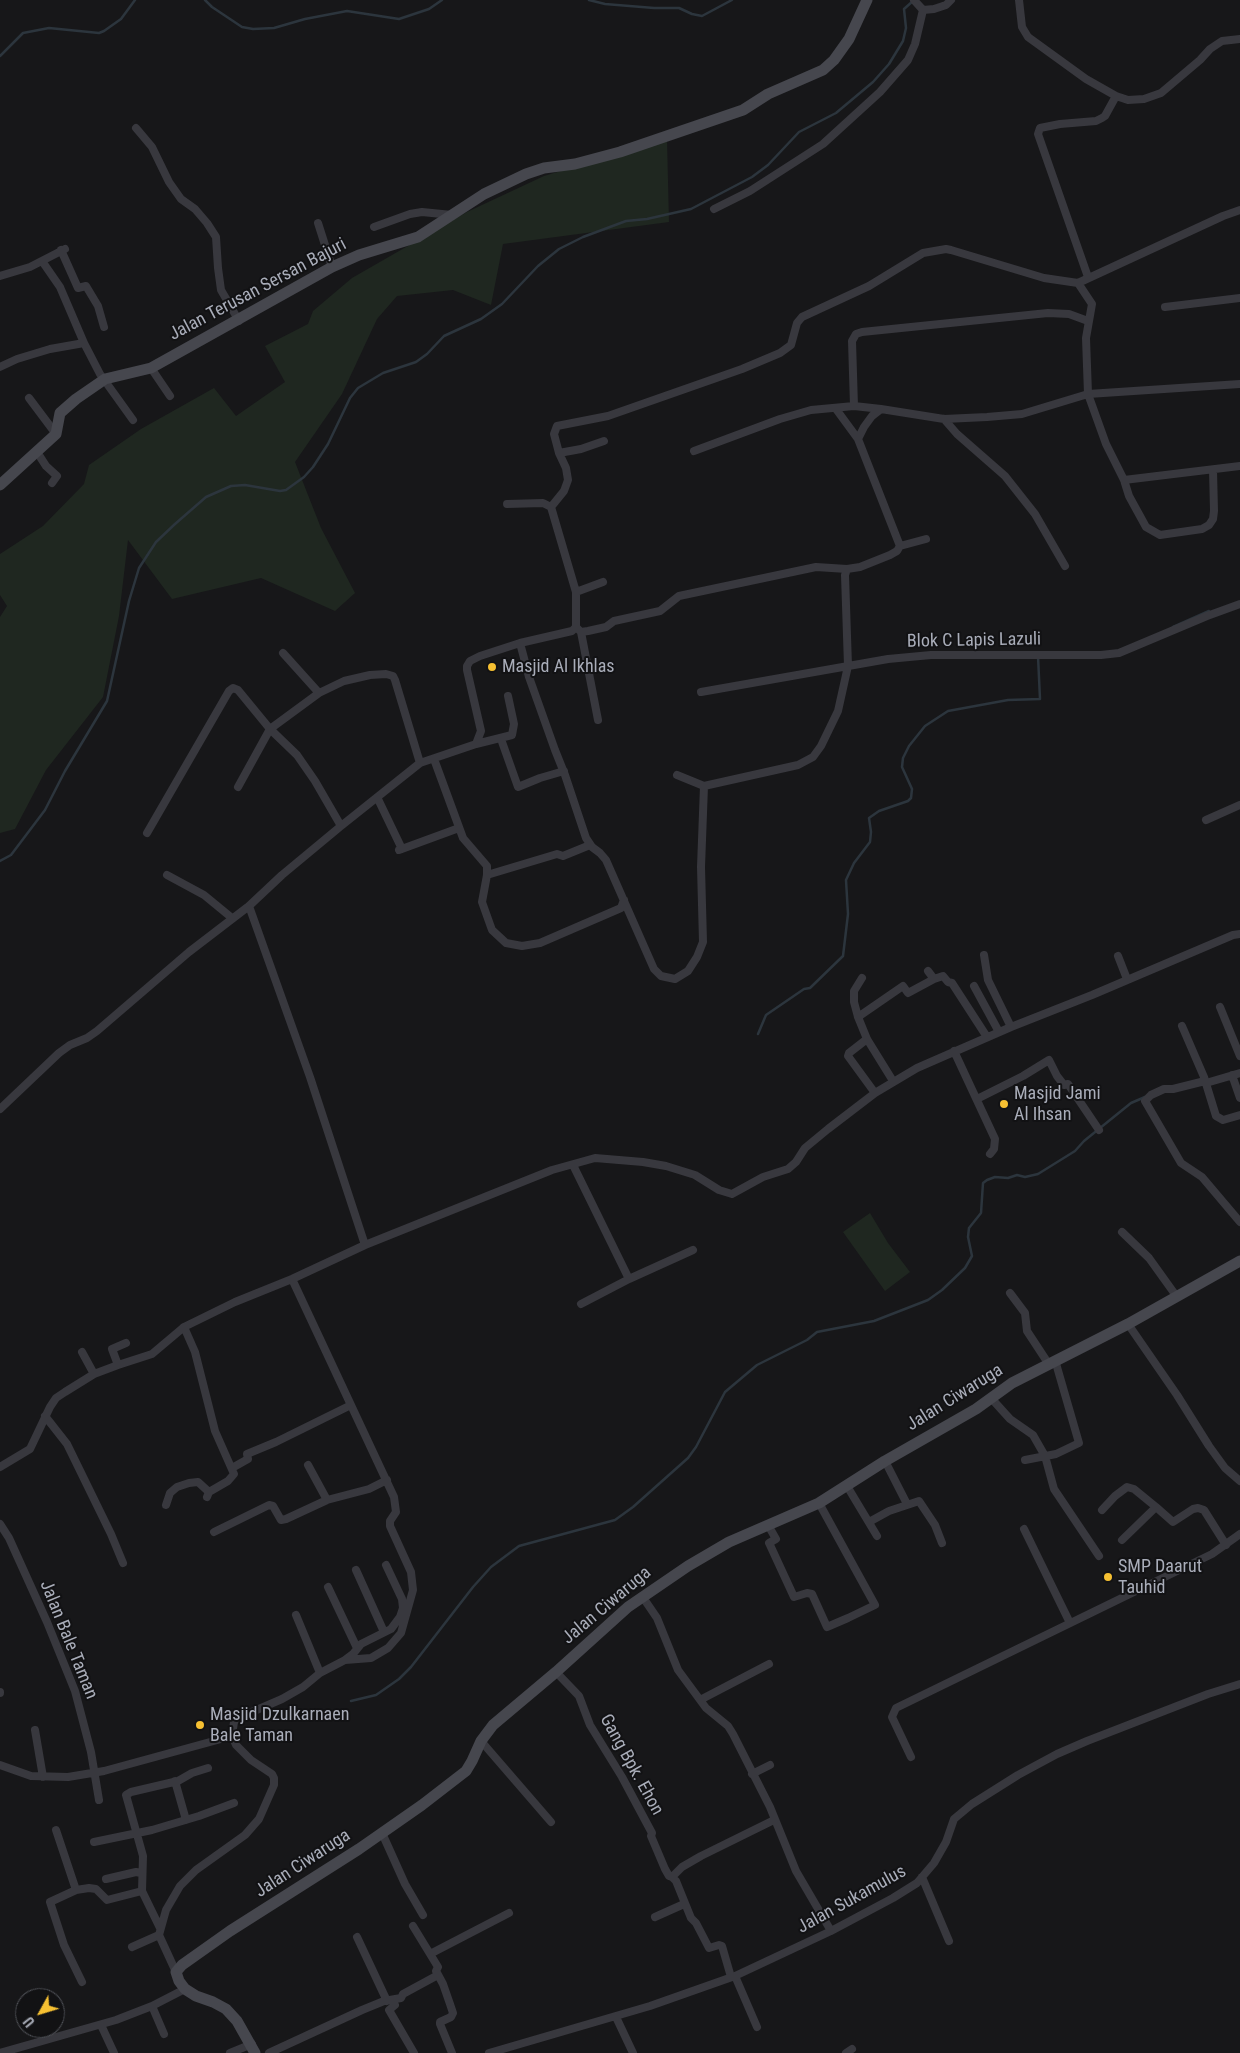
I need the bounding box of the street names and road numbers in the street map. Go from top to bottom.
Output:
street label: Jalan Terusan Sersan Bajuri [166,234,350,346]
street label: Blok C Lapis Lazuli [907,629,1041,653]
street label: Jalan Ciwaruga [903,1360,1007,1436]
street label: Jalan Ciwaruga [558,1563,656,1649]
street label: Jalan Bale Taman [34,1578,102,1702]
street label: Gang Bpk. Ehon [594,1711,668,1819]
street label: Jalan Ciwaruga [251,1825,355,1903]
street label: Jalan Sukamulus [794,1861,910,1939]

